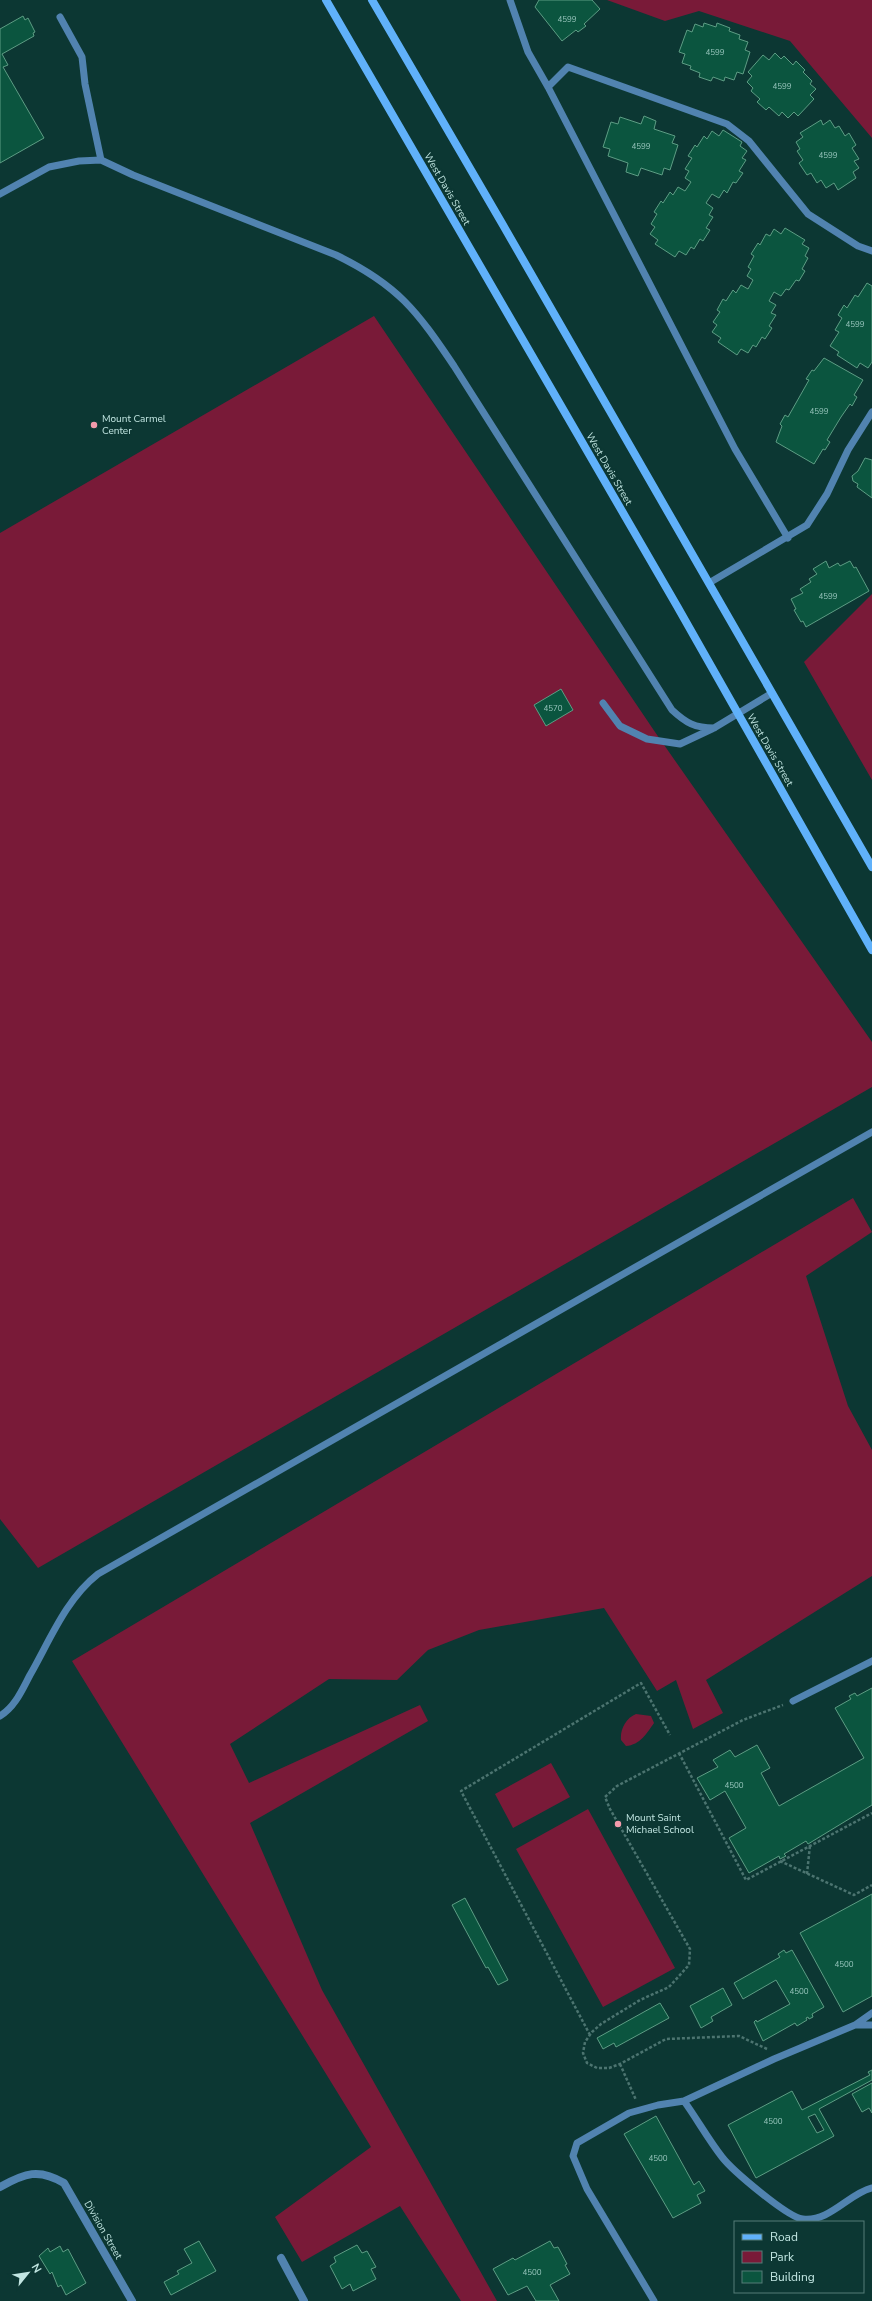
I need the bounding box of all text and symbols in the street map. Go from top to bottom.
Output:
house number: 4599 [557,14,577,25]
house number: 4599 [705,47,725,58]
house number: 4599 [772,81,792,92]
house number: 4599 [631,141,651,152]
street label: West Davis Street [421,150,474,228]
house number: 4599 [818,150,838,161]
house number: 4599 [845,319,865,330]
house number: 4599 [809,406,829,417]
place label: Mount Carmel Center [102,412,166,438]
marker: Mount Carmel Center [89,420,99,430]
street label: West Davis Street [583,430,636,508]
house number: 4599 [818,591,838,602]
house number: 4570 [543,703,563,714]
street label: West Davis Street [744,711,797,789]
house number: 4500 [724,1780,744,1791]
place label: Mount Saint Michael School [626,1811,694,1837]
marker: Mount Saint Michael School [613,1819,623,1829]
house number: 4500 [834,1959,854,1970]
house number: 4500 [789,1986,809,1997]
house number: 4500 [763,2116,783,2127]
house number: 4500 [648,2153,668,2164]
street label: Division Street [81,2198,126,2262]
legend [734,2221,864,2293]
text: Road [770,2229,798,2245]
text: Park [770,2249,795,2265]
north arrow [8,2253,48,2293]
text: N [28,2261,45,2276]
house number: 4500 [522,2267,542,2278]
text: Building [770,2269,815,2285]

